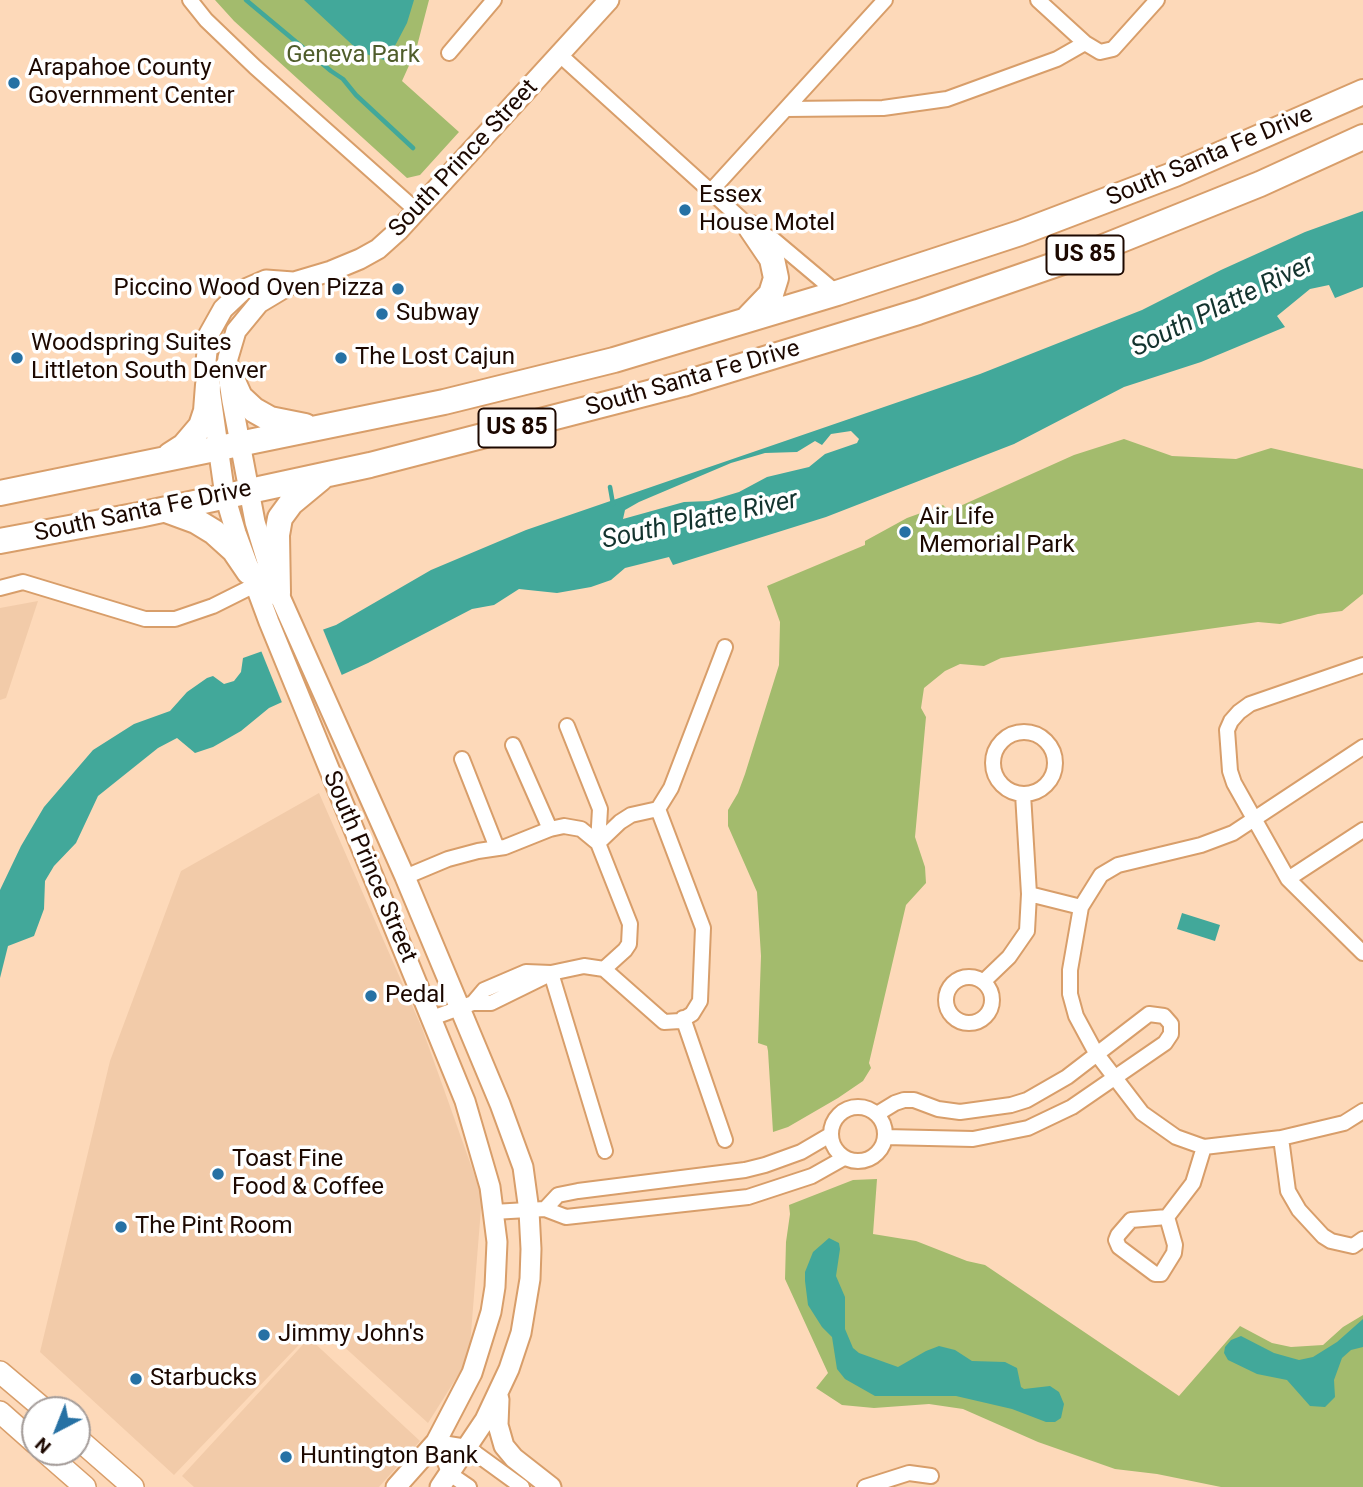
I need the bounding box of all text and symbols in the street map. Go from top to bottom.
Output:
park label: Geneva Park [286,42,420,70]
place label: Arapahoe County Government Center [28,55,235,111]
street label: South Prince Street [384,74,544,244]
marker: Arapahoe County Government Center [6,75,22,91]
street label: South Santa Fe Drive [1103,101,1317,213]
place label: Essex House Motel [699,182,835,238]
marker: Essex House Motel [677,202,693,218]
road number: US 85 [1046,236,1124,274]
water label: South Platte River [1127,249,1319,365]
place label: Piccino Wood Oven Pizza [114,275,384,303]
marker: Piccino Wood Oven Pizza [390,281,406,297]
place label: Subway [396,300,479,328]
marker: Subway [374,306,390,322]
place label: Woodspring Suites Littleton South Denver [31,330,267,386]
street label: South Santa Fe Drive [583,335,803,423]
place label: The Lost Cajun [355,344,515,372]
marker: Woodspring Suites Littleton South Denver [9,350,25,366]
marker: The Lost Cajun [333,350,349,366]
road number: US 85 [478,408,556,448]
street label: South Santa Fe Drive [32,475,254,549]
water label: South Platte River [599,485,801,557]
place label: Air Life Memorial Park [919,504,1075,560]
marker: Air Life Memorial Park [897,524,913,540]
street label: South Prince Street [316,767,422,967]
place label: Pedal [385,982,445,1010]
marker: Pedal [363,988,379,1004]
place label: Toast Fine Food & Coffee [232,1146,384,1202]
marker: Toast Fine Food & Coffee [210,1166,226,1182]
place label: The Pint Room [135,1213,292,1241]
marker: The Pint Room [113,1219,129,1235]
place label: Jimmy John's [278,1321,424,1349]
marker: Jimmy John's [256,1327,272,1343]
place label: Starbucks [150,1365,257,1393]
marker: Starbucks [128,1371,144,1387]
north arrow [21,1396,91,1466]
text: N [30,1432,56,1459]
place label: Huntington Bank [300,1443,478,1471]
marker: Huntington Bank [278,1449,294,1465]

